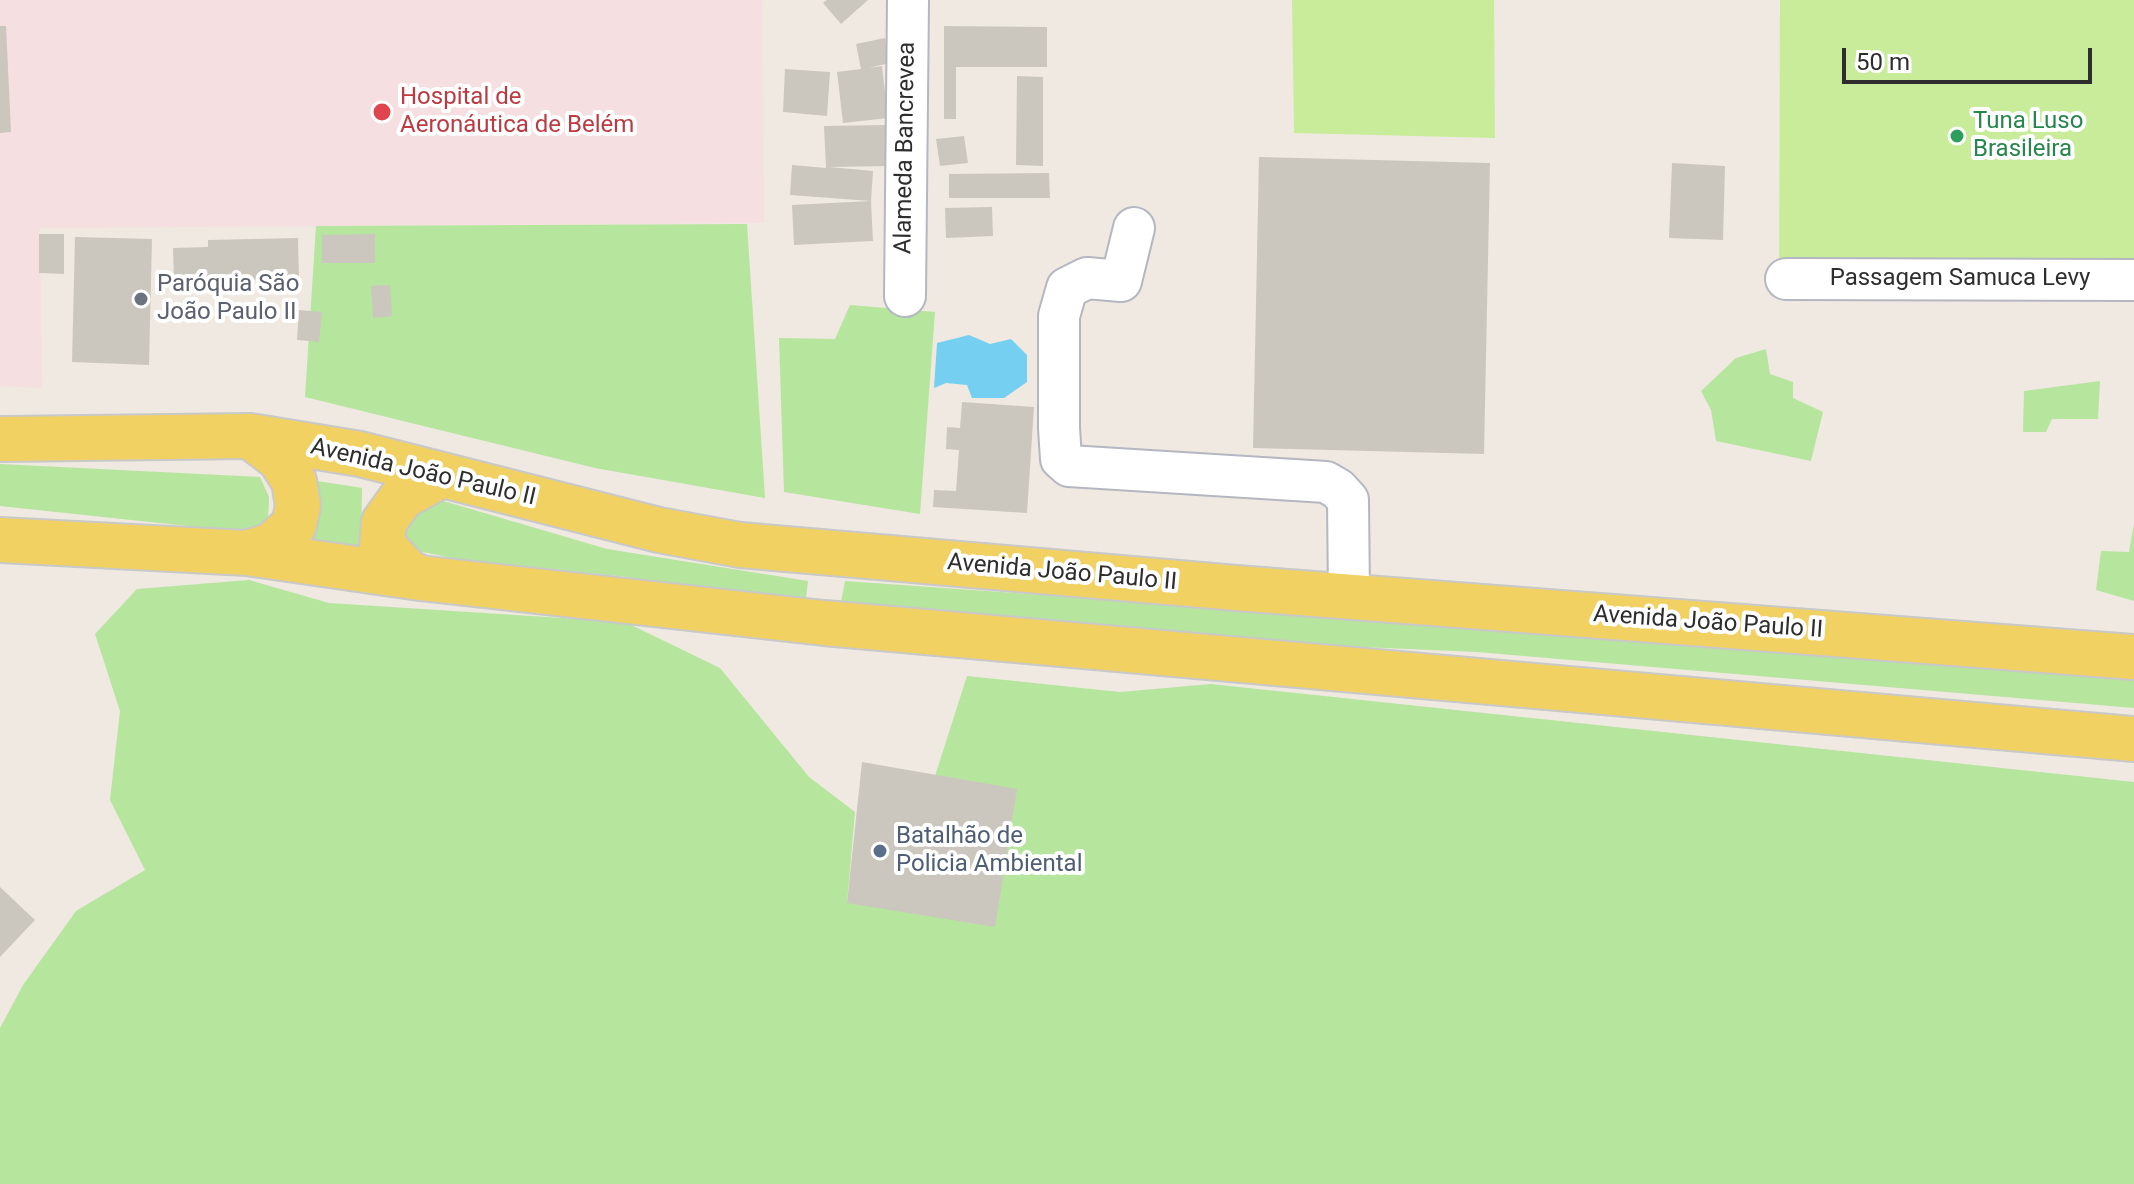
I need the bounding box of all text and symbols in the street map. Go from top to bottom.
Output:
scale bar [1846,32,2096,82]
street label: Alameda Bancrevea [890,42,922,254]
text: 50 m [1856,48,1910,76]
place label: Hospital de Aeronáutica de Belém [400,84,634,140]
marker: Hospital de Aeronáutica de Belém [371,101,393,123]
place label: Tuna Luso Brasileira [1973,108,2083,164]
marker: Tuna Luso Brasileira [1948,127,1966,145]
street label: Passagem Samuca Levy [1830,265,2090,293]
place label: Paróquia São João Paulo II [157,271,299,327]
marker: Paróquia São João Paulo II [132,290,150,308]
street label: Avenida João Paulo II [308,433,538,513]
street label: Avenida João Paulo II [946,549,1178,597]
street label: Avenida João Paulo II [1592,601,1824,645]
place label: Batalhão de Policia Ambiental [896,823,1082,879]
marker: Batalhão de Policia Ambiental [871,842,889,860]

